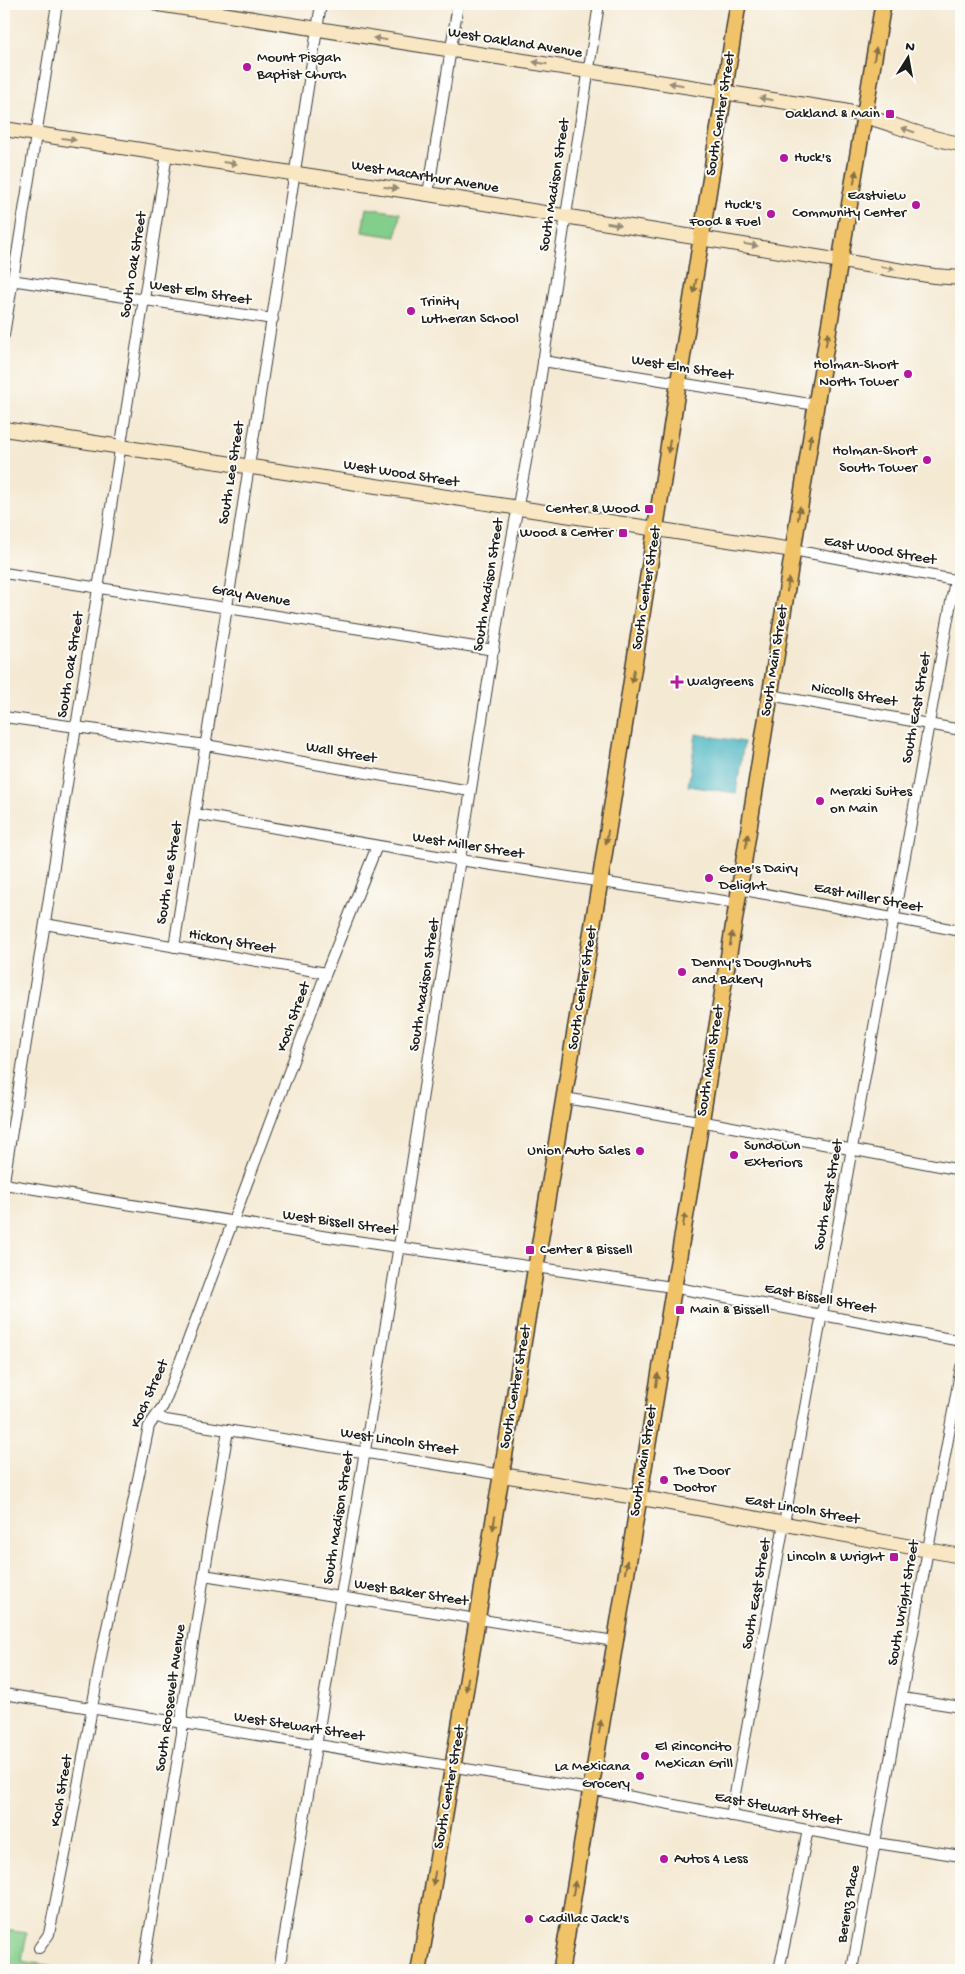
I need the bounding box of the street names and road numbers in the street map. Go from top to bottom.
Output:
street label: West Oakland Avenue [446,23,584,63]
street label: South Center Street [702,49,740,177]
street label: South Madison Street [536,115,575,253]
street label: West MacArthur Avenue [350,156,500,198]
street label: South Oak Street [117,209,152,319]
street label: West Elm Street [148,276,254,310]
street label: West Elm Street [630,351,736,385]
street label: South Lee Street [215,418,249,526]
street label: West Wood Street [342,456,462,492]
street label: South Madison Street [470,515,509,653]
street label: South Center Street [628,523,666,651]
street label: East Wood Street [823,532,939,570]
street label: Gray Avenue [211,581,292,611]
street label: South Main Street [757,602,793,718]
street label: South Oak Street [54,609,89,719]
street label: South East Street [898,649,936,765]
street label: Niccolls Street [810,679,900,712]
street label: Wall Street [304,738,379,768]
street label: South Lee Street [153,818,187,926]
street label: West Miller Street [411,828,527,864]
street label: East Miller Street [812,879,925,918]
street label: South Madison Street [406,915,445,1053]
street label: South Center Street [564,923,602,1051]
street label: Hickory Street [187,926,279,959]
street label: Koch Street [273,978,316,1054]
street label: South Main Street [693,1002,729,1118]
street label: South East Street [810,1136,848,1252]
street label: West Bissell Street [282,1206,400,1240]
street label: East Bissell Street [763,1279,879,1319]
street label: South Center Street [496,1322,536,1450]
street label: Koch Street [127,1355,174,1431]
street label: South Main Street [626,1402,662,1518]
street label: West Lincoln Street [339,1424,461,1460]
street label: South Madison Street [320,1448,359,1586]
street label: East Lincoln Street [744,1491,862,1529]
street label: South East Street [738,1535,776,1651]
street label: South Wright Street [884,1537,924,1667]
street label: West Baker Street [353,1575,471,1611]
street label: South Roosevelt Avenue [152,1623,190,1773]
street label: West Stewart Street [233,1708,367,1746]
street label: South Center Street [430,1722,470,1850]
street label: Koch Street [47,1752,78,1828]
street label: East Stewart Street [713,1788,845,1830]
street label: Berenz Place [833,1864,865,1945]

